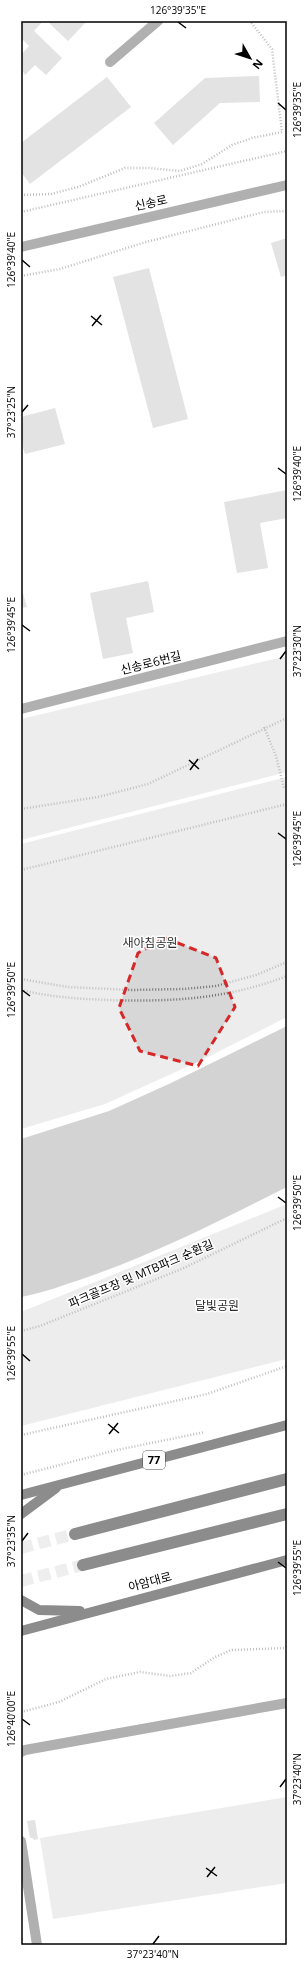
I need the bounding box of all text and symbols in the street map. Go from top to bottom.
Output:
text: 126°39'35"E [150,3,206,17]
north arrow [230,38,270,78]
text: N [250,56,267,73]
text: 126°39'35"E [290,82,304,138]
street label: 신송로 [133,191,169,215]
text: 126°39'40"E [4,232,18,288]
text: 37°23'25"N [4,386,18,438]
text: 126°39'40"E [290,446,304,502]
text: 126°39'45"E [4,597,18,653]
text: 37°23'30"N [290,625,304,677]
street label: 신송로6번길 [119,647,183,678]
text: 126°39'45"E [290,811,304,867]
park label: 새아침공원 [122,934,178,951]
text: 126°39'50"E [4,962,18,1018]
text: 126°39'50"E [290,1175,304,1231]
street label: 파크골프장 및 MTB파크 순환길 [66,1235,216,1312]
park label: 달빛공원 [195,1297,239,1314]
text: 126°39'55"E [4,1326,18,1382]
road number: 77 [143,1451,165,1469]
text: 37°23'35"N [4,1515,18,1567]
text: 126°39'55"E [290,1540,304,1596]
street label: 아암대로 [126,1568,173,1595]
text: 126°40'00"E [4,1691,18,1747]
text: 37°23'40"N [290,1753,304,1805]
text: 37°23'40"N [127,1947,179,1961]

